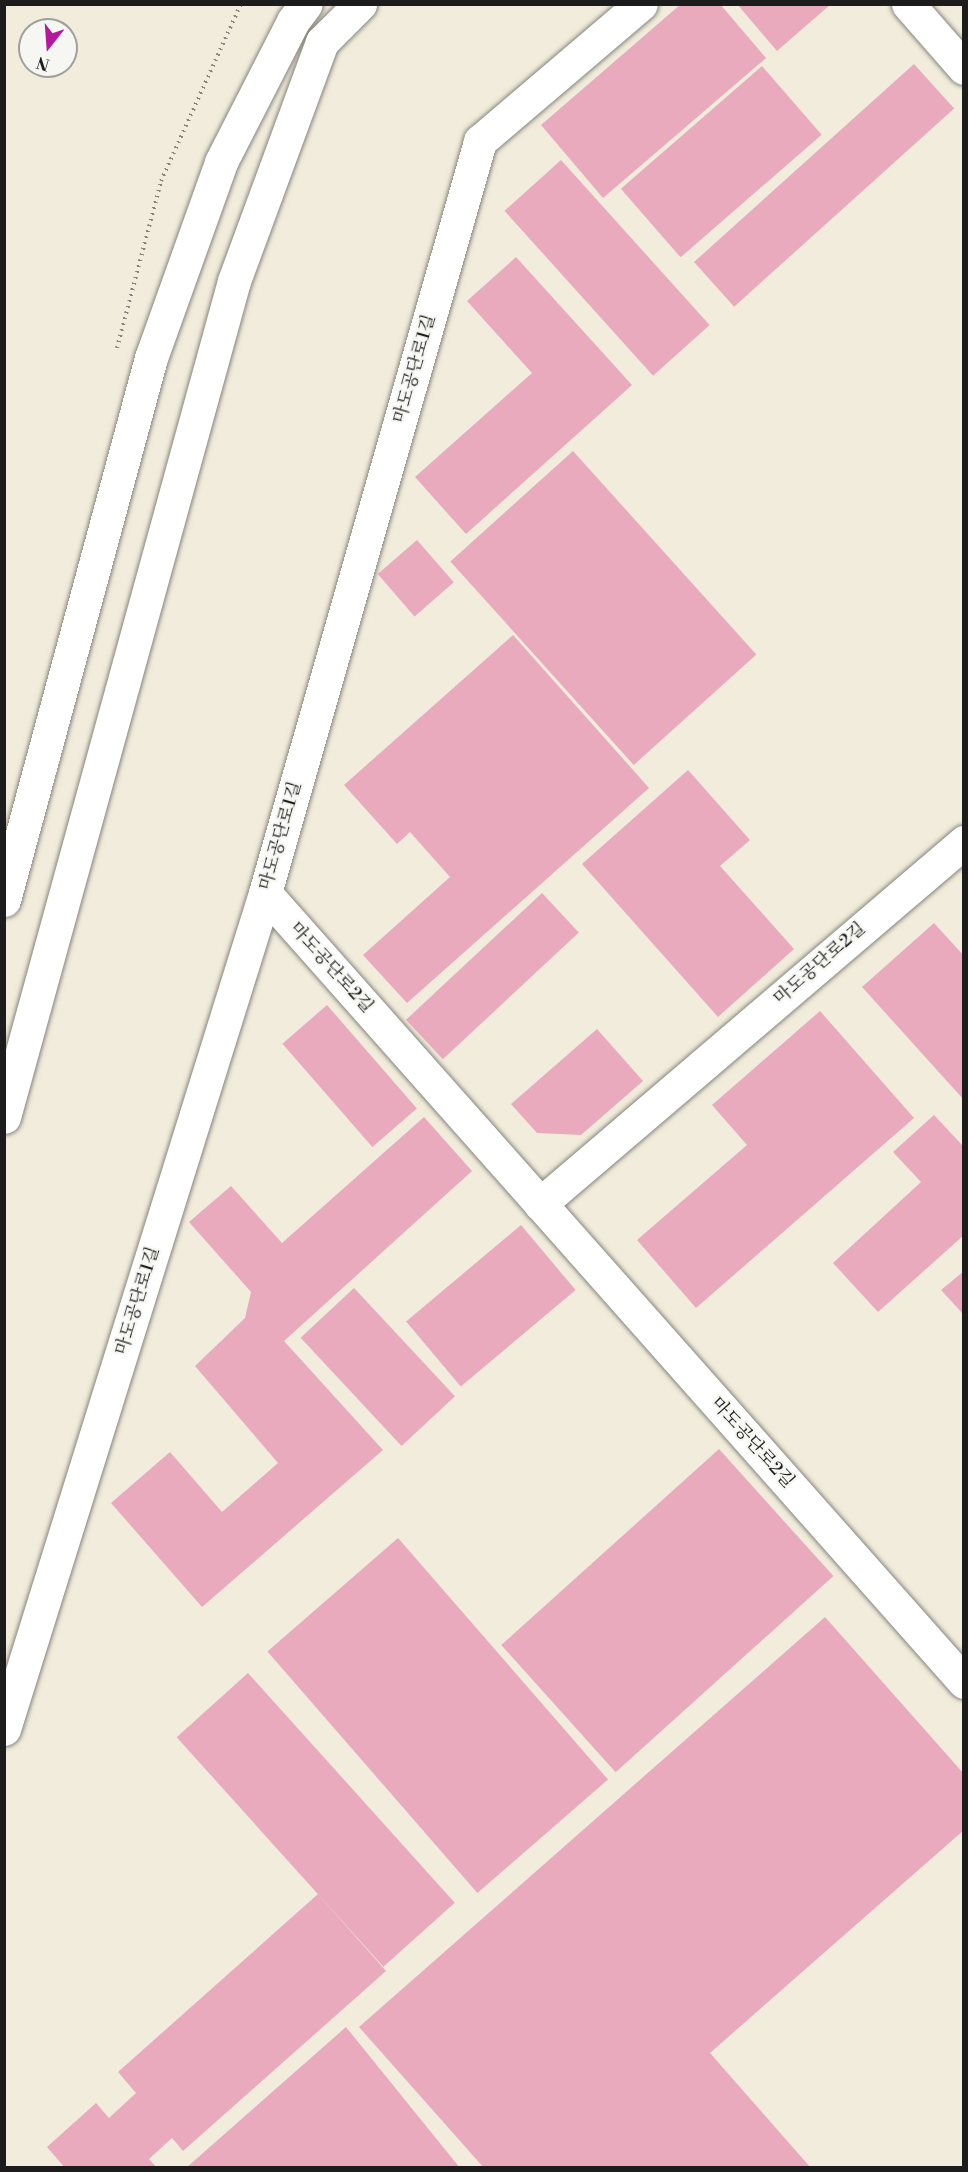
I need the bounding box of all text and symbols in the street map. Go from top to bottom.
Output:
north arrow [18,18,78,78]
text: N [34,52,52,75]
street label: 마도공단로1길 [389,312,441,426]
street label: 마도공단로1길 [255,779,307,893]
street label: 마도공단로2길 [285,918,377,1018]
street label: 마도공단로2길 [770,918,870,1010]
street label: 마도공단로1길 [111,1244,165,1358]
street label: 마도공단로2길 [706,1393,798,1493]

